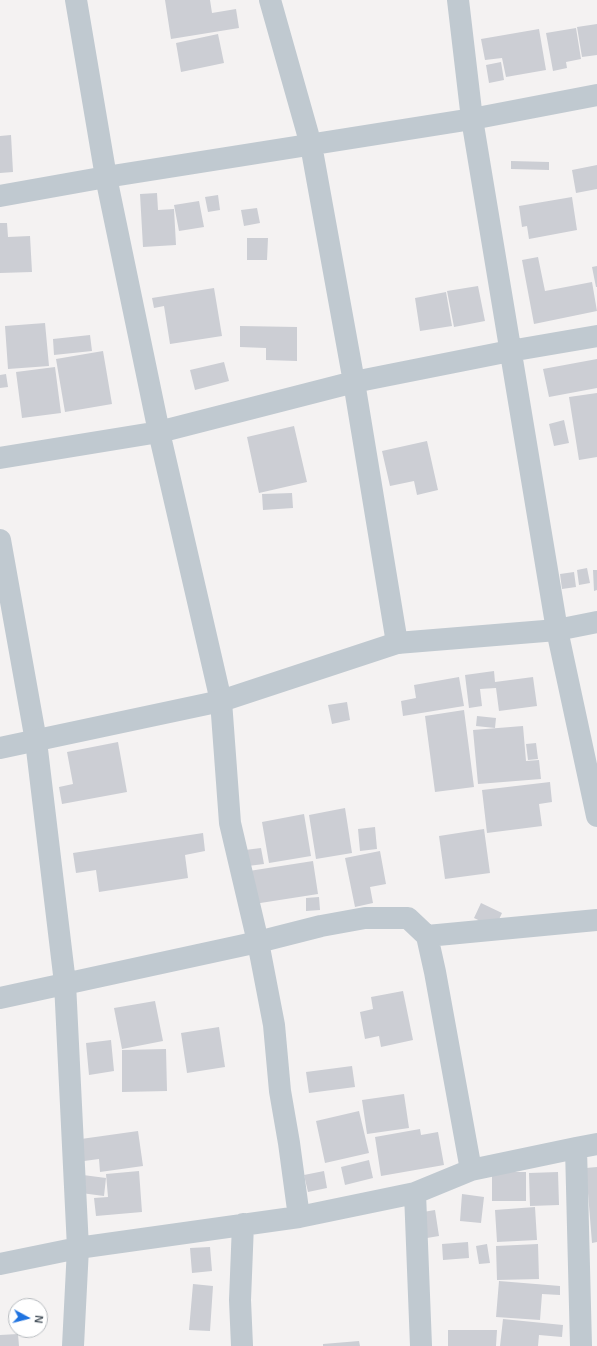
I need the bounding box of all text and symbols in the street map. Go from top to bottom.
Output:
north arrow [8,1298,48,1338]
text: N [32,1315,45,1324]

